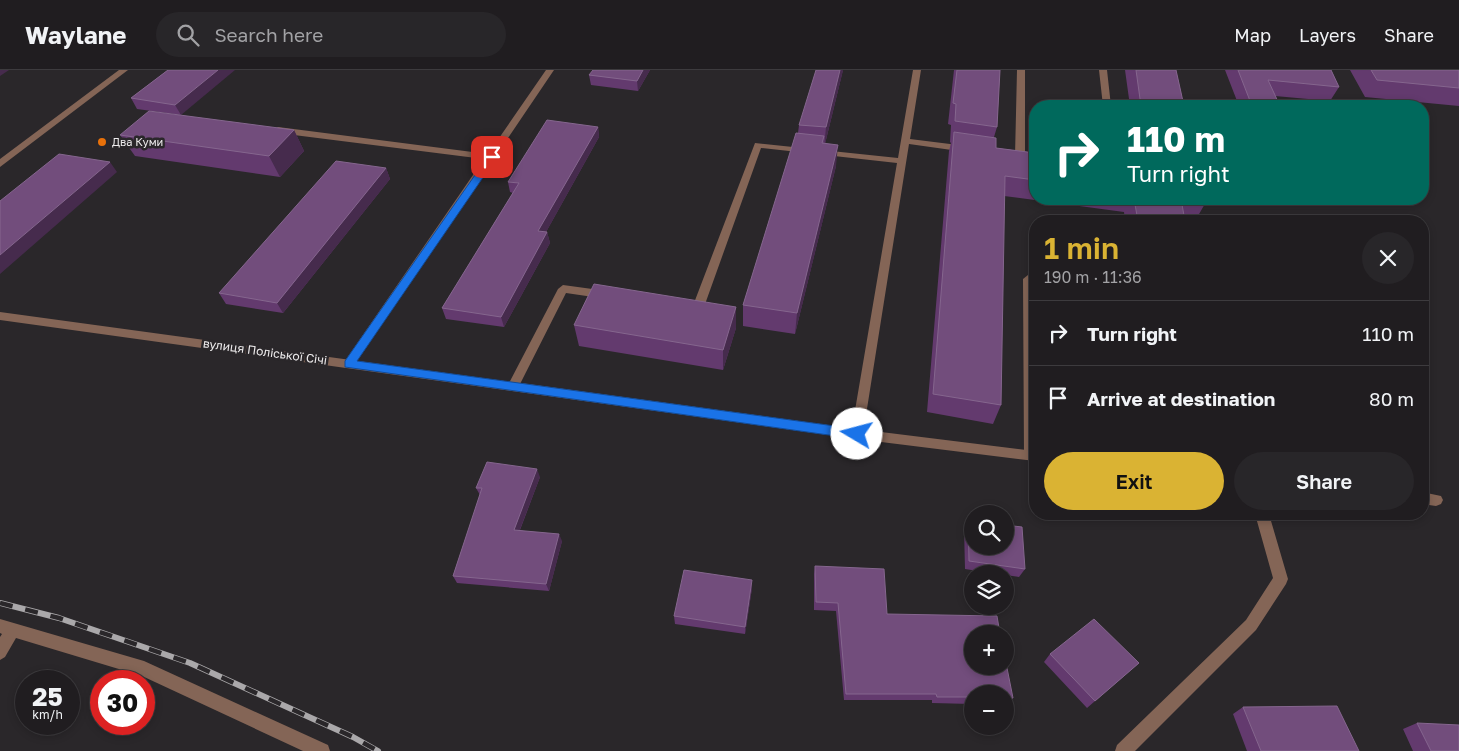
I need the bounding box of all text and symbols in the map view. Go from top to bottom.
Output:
search box [156,12,506,57]
text: Waylane [25,20,126,49]
icon: search [174,21,202,49]
text: Search here [214,23,323,46]
text: Map [1234,24,1271,46]
text: Layers [1299,24,1356,46]
text: Share [1384,24,1434,46]
text: 110 m [1127,118,1225,160]
icon: right [1044,120,1109,185]
place label: Два Куми [112,135,163,148]
marker: Два Куми [96,136,108,148]
pin [471,136,513,178]
icon: arrive [478,143,506,171]
text: Turn right [1127,160,1230,187]
text: 1 min [1044,230,1119,266]
button: close [1362,232,1414,284]
text: 190 m · 11:36 [1044,267,1142,287]
icon: right [1044,319,1072,347]
text: Turn right [1087,322,1177,345]
text: 110 m [1362,322,1414,345]
street label: вулиця Поліської Січі [202,335,328,368]
icon: arrive [1044,384,1072,412]
text: Arrive at destination [1087,387,1275,410]
text: 80 m [1369,387,1414,410]
position arrow [830,407,882,459]
button: Exit [1044,452,1224,510]
button: Share [1234,452,1414,510]
map controls [964,505,1014,735]
button: search [964,505,1014,555]
button: layers [964,565,1014,615]
button: + [964,625,1014,675]
speed limit sign: 30 [90,670,155,735]
text: 25 [32,681,63,712]
button: − [964,685,1014,735]
text: km/h [32,707,63,722]

